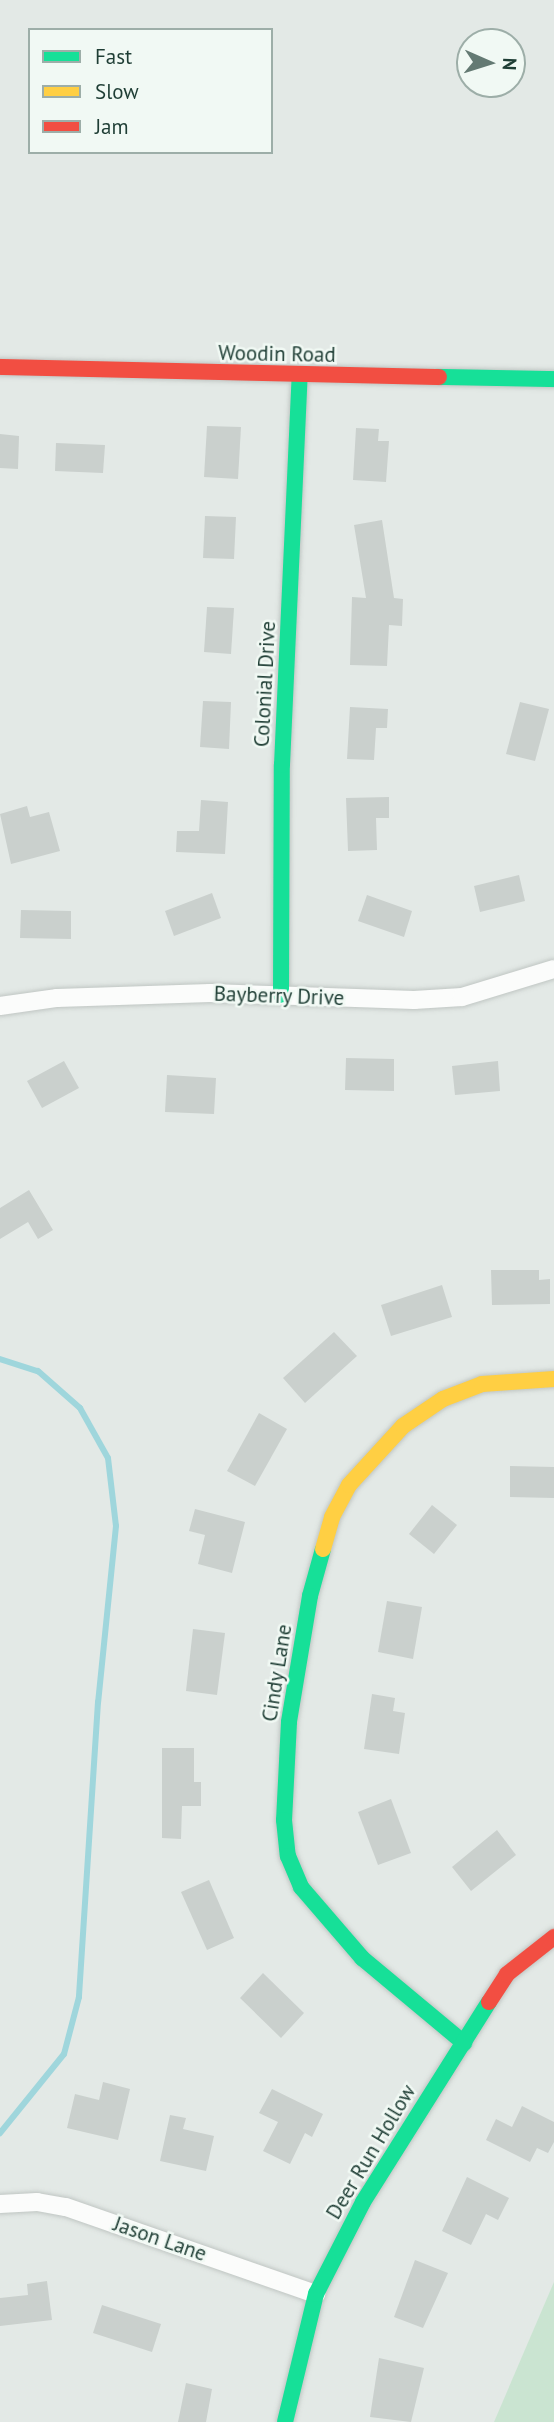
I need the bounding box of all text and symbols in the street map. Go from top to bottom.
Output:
legend [28,28,273,154]
north arrow [456,28,526,98]
text: Fast [95,43,132,70]
text: N [498,57,522,71]
text: Slow [95,78,139,105]
text: Jam [95,113,129,140]
street label: Woodin Road [218,340,336,368]
street label: Colonial Drive [249,620,281,748]
street label: Bayberry Drive [213,981,345,1011]
street label: Cindy Lane [257,1622,297,1724]
street label: Deer Run Hollow [321,2080,421,2224]
street label: Jason Lane [110,2211,210,2267]

